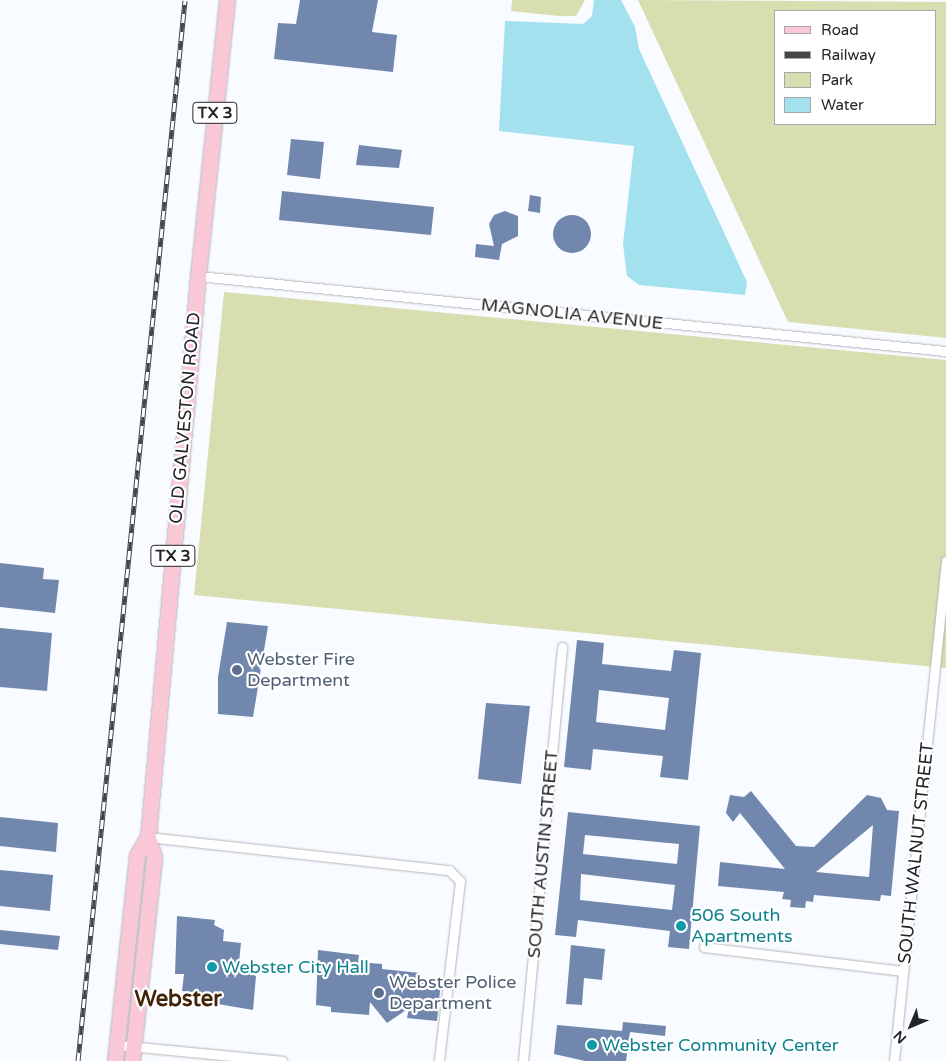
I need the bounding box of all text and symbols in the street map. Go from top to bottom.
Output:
legend [774,10,936,125]
text: Road [821,21,859,39]
text: Railway [821,46,876,64]
text: Park [821,71,853,89]
text: Water [821,96,864,114]
road number: TX 3 [191,100,239,126]
street label: MAGNOLIA AVENUE [480,294,664,334]
street label: OLD GALVESTON ROAD [165,311,205,525]
road number: TX 3 [149,542,197,570]
place label: Webster Fire Department [247,649,355,692]
marker: Webster Fire Department [231,664,243,676]
street label: SOUTH WALNUT STREET [894,741,938,965]
street label: SOUTH AUSTIN STREET [523,749,563,959]
place label: 506 South Apartments [691,905,793,948]
marker: 506 South Apartments [675,920,687,932]
place label: Webster City Hall [222,956,369,978]
marker: Webster City Hall [206,961,218,973]
place label: Webster Police Department [389,972,516,1014]
district label: Webster [134,987,222,1013]
marker: Webster Police Department [373,987,385,999]
north arrow [886,1001,936,1051]
text: N [890,1027,910,1047]
place label: Webster Community Center [602,1034,839,1056]
marker: Webster Community Center [586,1039,598,1051]

